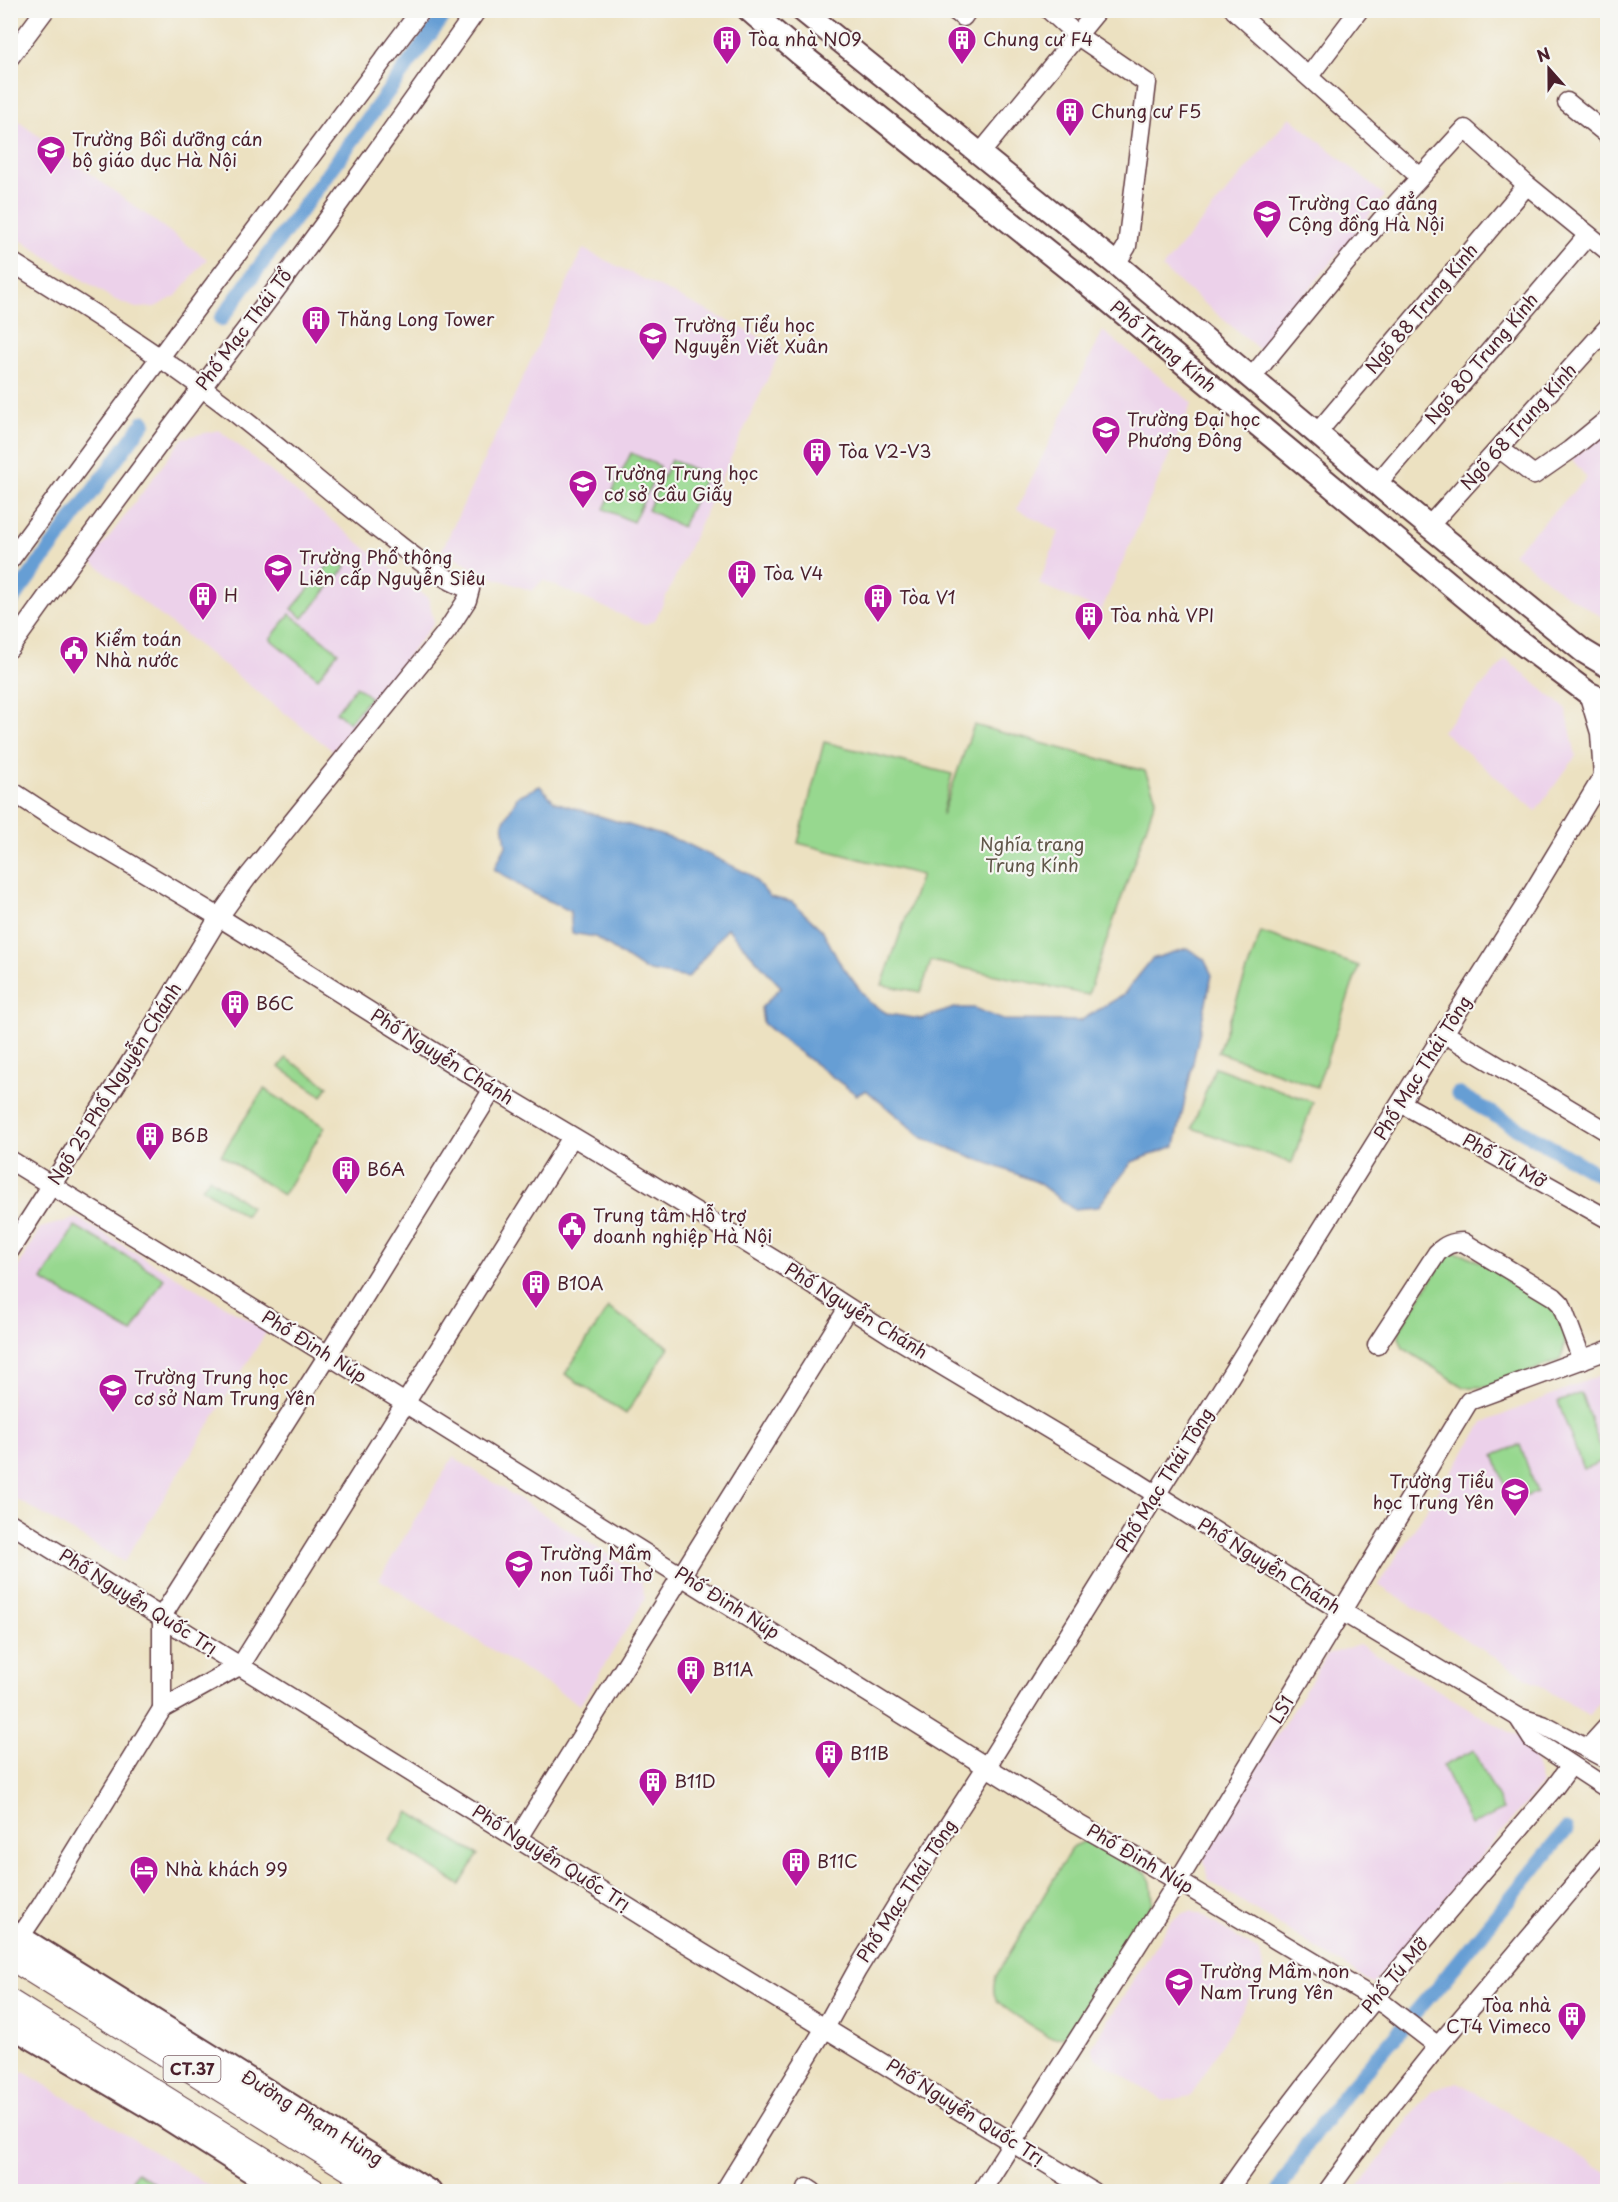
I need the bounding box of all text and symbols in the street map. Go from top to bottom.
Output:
building icon: Tòa nhà N09 [711,24,743,66]
building icon: Chung cư F4 [946,24,978,66]
place label: Tòa nhà N09 [748,25,862,52]
place label: Chung cư F4 [983,25,1093,52]
north arrow [1519,39,1579,99]
text: N [1533,41,1553,68]
building icon: Chung cư F5 [1054,96,1086,138]
place label: Chung cư F5 [1091,97,1201,124]
place label: Trường Bồi dưỡng cán bộ giáo dục Hà Nội [72,125,263,173]
school or university icon: Trường Bồi dưỡng cán bộ giáo dục Hà Nội [35,134,67,176]
place label: Trường Cao đẳng Cộng đồng Hà Nội [1288,189,1444,237]
school or university icon: Trường Cao đẳng Cộng đồng Hà Nội [1251,198,1283,240]
street label: Ngõ 88 Trung Kính [1358,237,1484,379]
street label: Phố Mạc Thái Tổ [188,263,297,395]
street label: Ngõ 80 Trung Kính [1418,286,1544,430]
street label: Phố Trung Kính [1105,293,1223,398]
building icon: Thăng Long Tower [300,304,332,346]
place label: Thăng Long Tower [337,305,495,332]
place label: Trường Tiểu học Nguyễn Viết Xuân [674,311,829,359]
school or university icon: Trường Tiểu học Nguyễn Viết Xuân [637,320,669,362]
street label: Ngõ 68 Trung Kính [1453,356,1582,495]
place label: Trường Đại học Phương Đông [1127,405,1260,453]
school or university icon: Trường Đại học Phương Đông [1090,414,1122,456]
building icon: Tòa V2-V3 [801,436,833,478]
place label: Tòa V2-V3 [838,437,932,464]
place label: Trường Trung học cơ sở Cầu Giấy [604,459,758,507]
school or university icon: Trường Trung học cơ sở Cầu Giấy [567,468,599,510]
place label: Trường Phổ thông Liên cấp Nguyễn Siêu [299,543,485,591]
school or university icon: Trường Phổ thông Liên cấp Nguyễn Siêu [262,552,294,594]
building icon: Tòa V4 [726,558,758,600]
place label: Tòa V4 [763,559,823,586]
building icon: H [187,580,219,622]
place label: H [224,581,238,608]
building icon: Tòa V1 [862,582,894,624]
place label: Tòa V1 [899,583,956,610]
building icon: Tòa nhà VPI [1073,600,1105,642]
place label: Tòa nhà VPI [1110,601,1214,628]
place label: Kiểm toán Nhà nước [95,625,181,673]
public building icon: Kiểm toán Nhà nước [58,634,90,676]
park label: Nghĩa trang Trung Kính [980,830,1084,878]
street label: Ngõ 25 Phố Nguyễn Chánh [40,977,187,1190]
building icon: B6C [219,988,251,1030]
place label: B6C [256,989,294,1016]
street label: Phố Mạc Thái Tông [1366,990,1477,1145]
street label: Phố Nguyễn Chánh [366,1001,519,1111]
building icon: B6B [134,1120,166,1162]
place label: B6B [171,1121,208,1148]
street label: Phố Tú Mỡ [1458,1126,1552,1194]
building icon: B6A [330,1154,362,1196]
place label: B6A [367,1155,405,1182]
place label: Trung tâm Hỗ trợ doanh nghiệp Hà Nội [593,1201,772,1249]
public building icon: Trung tâm Hỗ trợ doanh nghiệp Hà Nội [556,1210,588,1252]
street label: Phố Nguyễn Chánh [780,1255,933,1365]
building icon: B10A [520,1268,552,1310]
place label: B10A [557,1269,604,1296]
street label: Phố Đinh Núp [257,1303,373,1389]
place label: Trường Trung học cơ sở Nam Trung Yên [134,1363,315,1411]
school or university icon: Trường Trung học cơ sở Nam Trung Yên [97,1372,129,1414]
street label: Phố Mạc Thái Tông [1108,1402,1219,1557]
place label: Trường Tiểu học Trung Yên [1373,1467,1494,1515]
school or university icon: Trường Tiểu học Trung Yên [1499,1476,1531,1518]
street label: Phố Nguyễn Chánh [1193,1510,1346,1620]
place label: Trường Mầm non Tuổi Thơ [540,1539,653,1587]
street label: Phố Nguyễn Quốc Trị [54,1541,223,1660]
school or university icon: Trường Mầm non Tuổi Thơ [503,1548,535,1590]
street label: Phố Đinh Núp [670,1559,786,1645]
building icon: B11A [675,1654,707,1696]
place label: B11A [712,1655,753,1682]
street label: LS1 [1262,1690,1300,1728]
building icon: B11B [813,1738,845,1780]
place label: B11B [850,1739,889,1766]
building icon: B11D [637,1766,669,1808]
place label: B11D [674,1767,716,1794]
street label: Phố Nguyễn Quốc Trị [467,1797,636,1916]
street label: Phố Mạc Thái Tông [849,1813,962,1967]
street label: Phố Đinh Núp [1082,1816,1199,1899]
building icon: B11C [780,1846,812,1888]
place label: B11C [817,1847,858,1874]
hotel icon: Nhà khách 99 [128,1854,160,1896]
place label: Nhà khách 99 [165,1855,288,1882]
street label: Phố Tú Mỡ [1354,1931,1434,2019]
place label: Trường Mầm non Nam Trung Yên [1200,1957,1350,2005]
school or university icon: Trường Mầm non Nam Trung Yên [1163,1966,1195,2008]
place label: Tòa nhà CT4 Vimeco [1446,1991,1552,2039]
building icon: Tòa nhà CT4 Vimeco [1556,2000,1588,2042]
street label: Phố Nguyễn Quốc Trị [881,2051,1050,2170]
road number: CT.37 [164,2056,220,2082]
street label: Đường Phạm Hùng [237,2062,389,2171]

